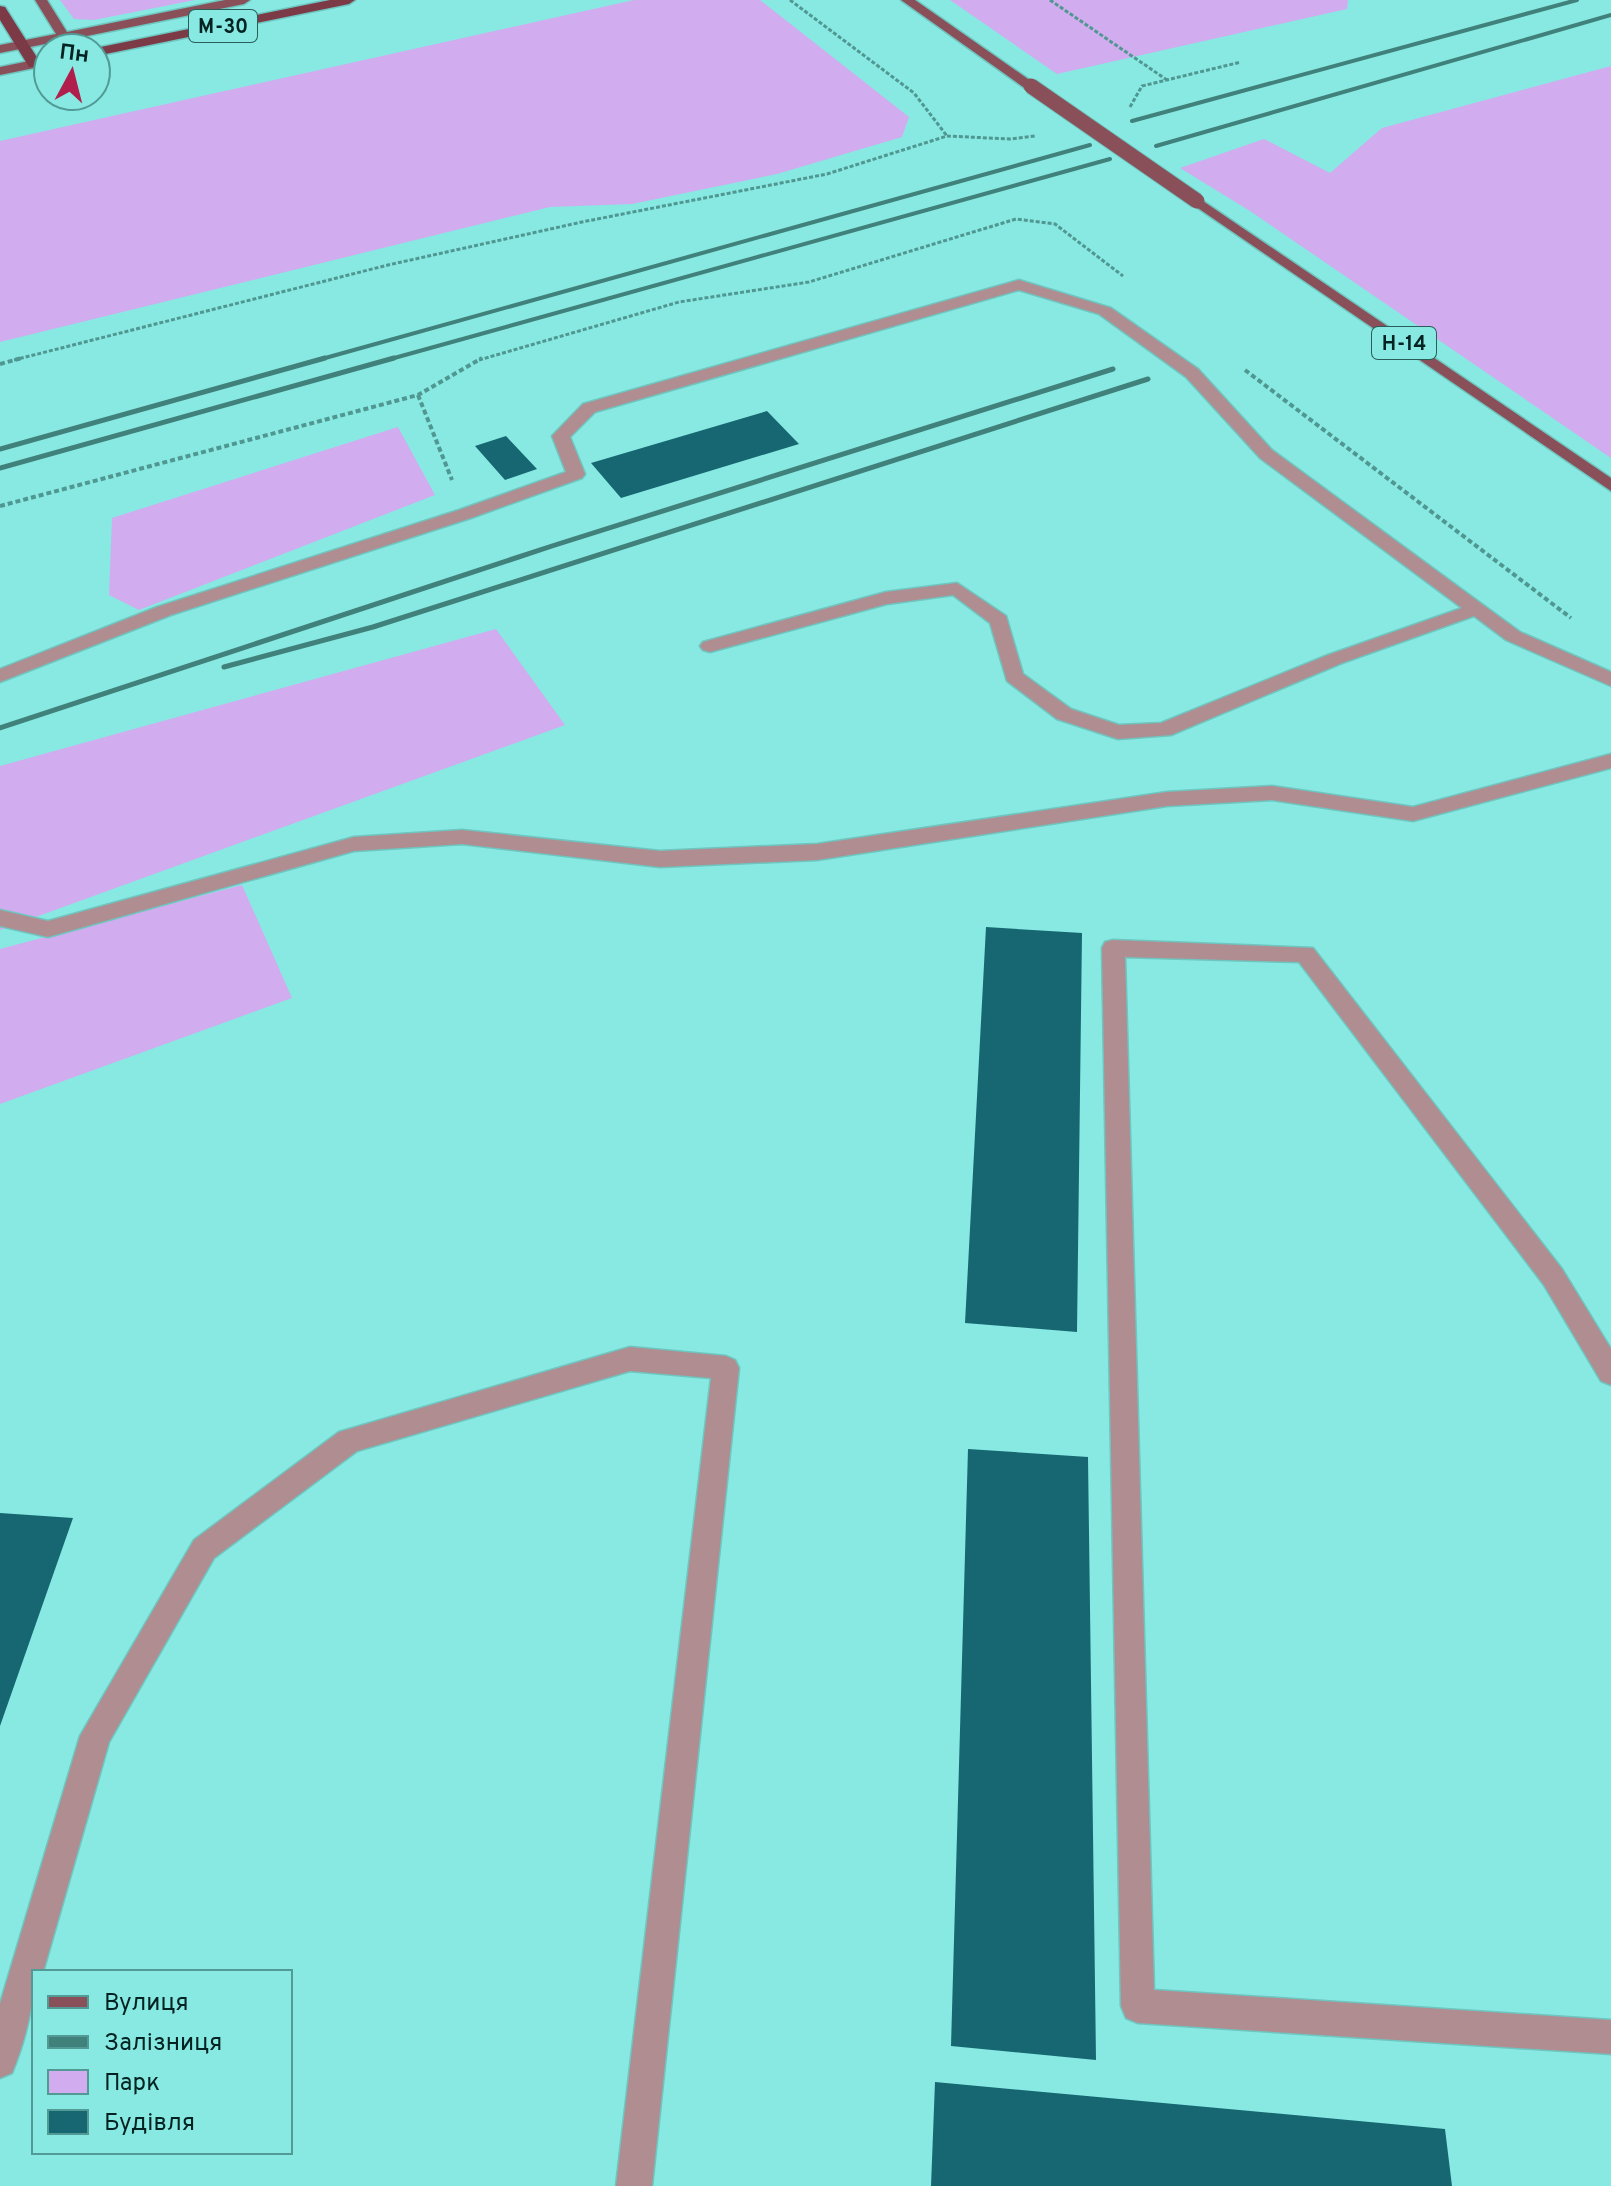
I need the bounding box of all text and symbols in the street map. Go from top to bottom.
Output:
road number: М-30 [189,10,257,42]
north arrow [32,32,112,112]
text: Пн [58,39,91,70]
road number: Н-14 [1372,327,1436,359]
legend [32,1970,292,2154]
text: Вулиця [104,1989,188,2019]
text: Залізниця [104,2029,222,2059]
text: Парк [104,2069,160,2099]
text: Будівля [104,2109,195,2139]

